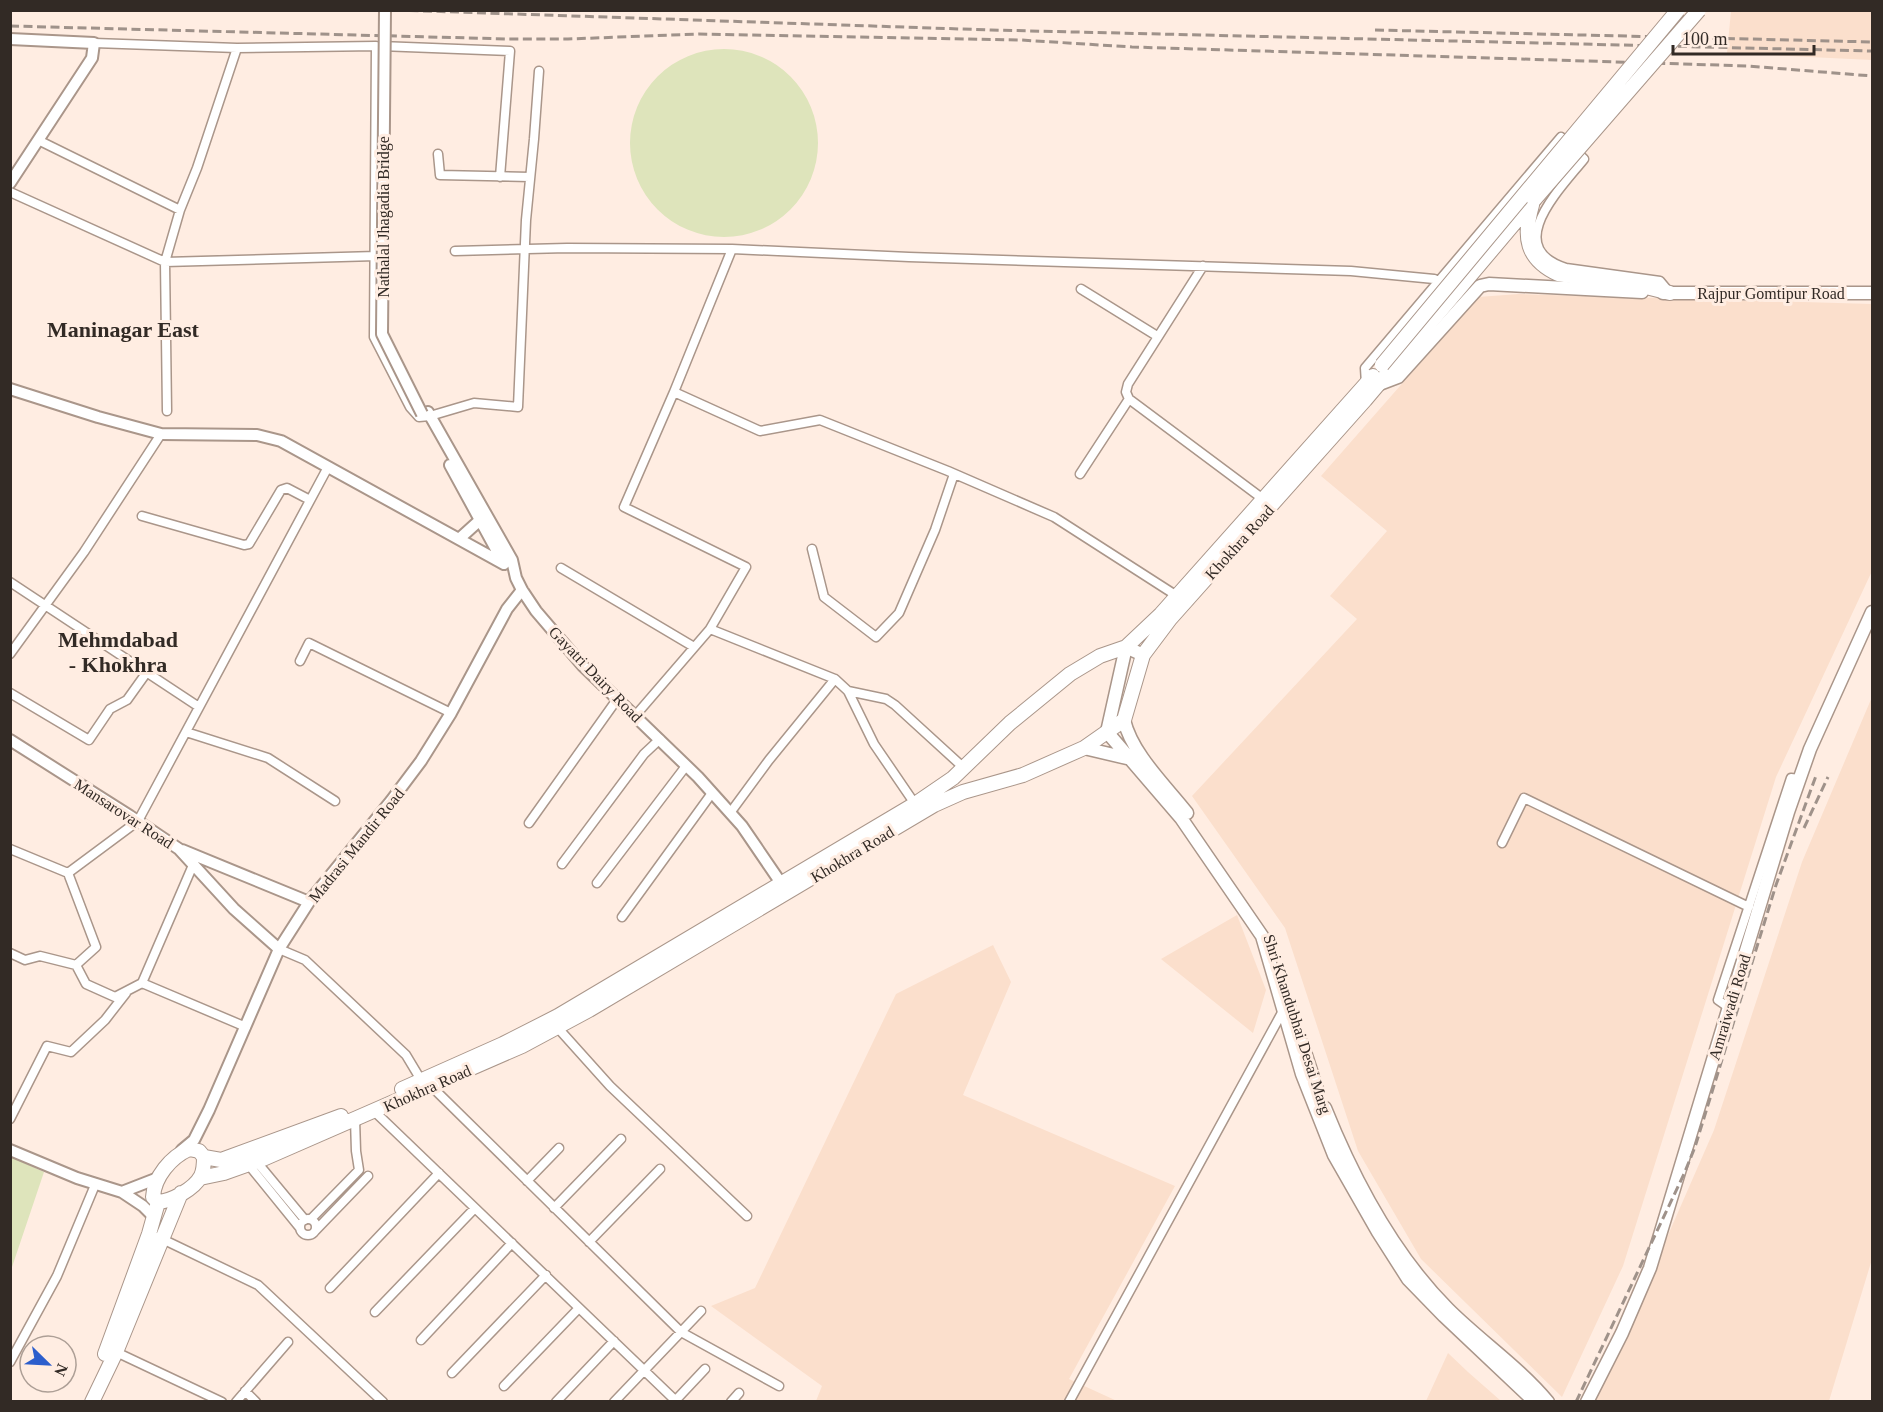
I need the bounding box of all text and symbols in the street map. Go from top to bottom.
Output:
scale bar [1673,18,1814,56]
text: 100 m [1682,29,1728,49]
street label: Nathalal Jhagadia Bridge [375,136,393,298]
street label: Rajpur Gomtipur Road [1697,285,1845,303]
district label: Maninagar East [47,317,200,342]
street label: Khokhra Road [1202,502,1277,583]
street label: Gayatri Dairy Road [545,623,646,726]
district label: Mehmdabad - Khokhra [58,627,178,677]
street label: Mansarovar Road [71,775,176,852]
street label: Madrasi Mandir Road [305,785,407,906]
street label: Khokhra Road [808,823,897,886]
street label: Shri Khandubhai Desai Marg [1259,932,1335,1116]
street label: Amraiwadi Road [1705,952,1754,1062]
street label: Khokhra Road [381,1062,473,1115]
north arrow [18,1334,78,1394]
text: N [51,1361,71,1379]

